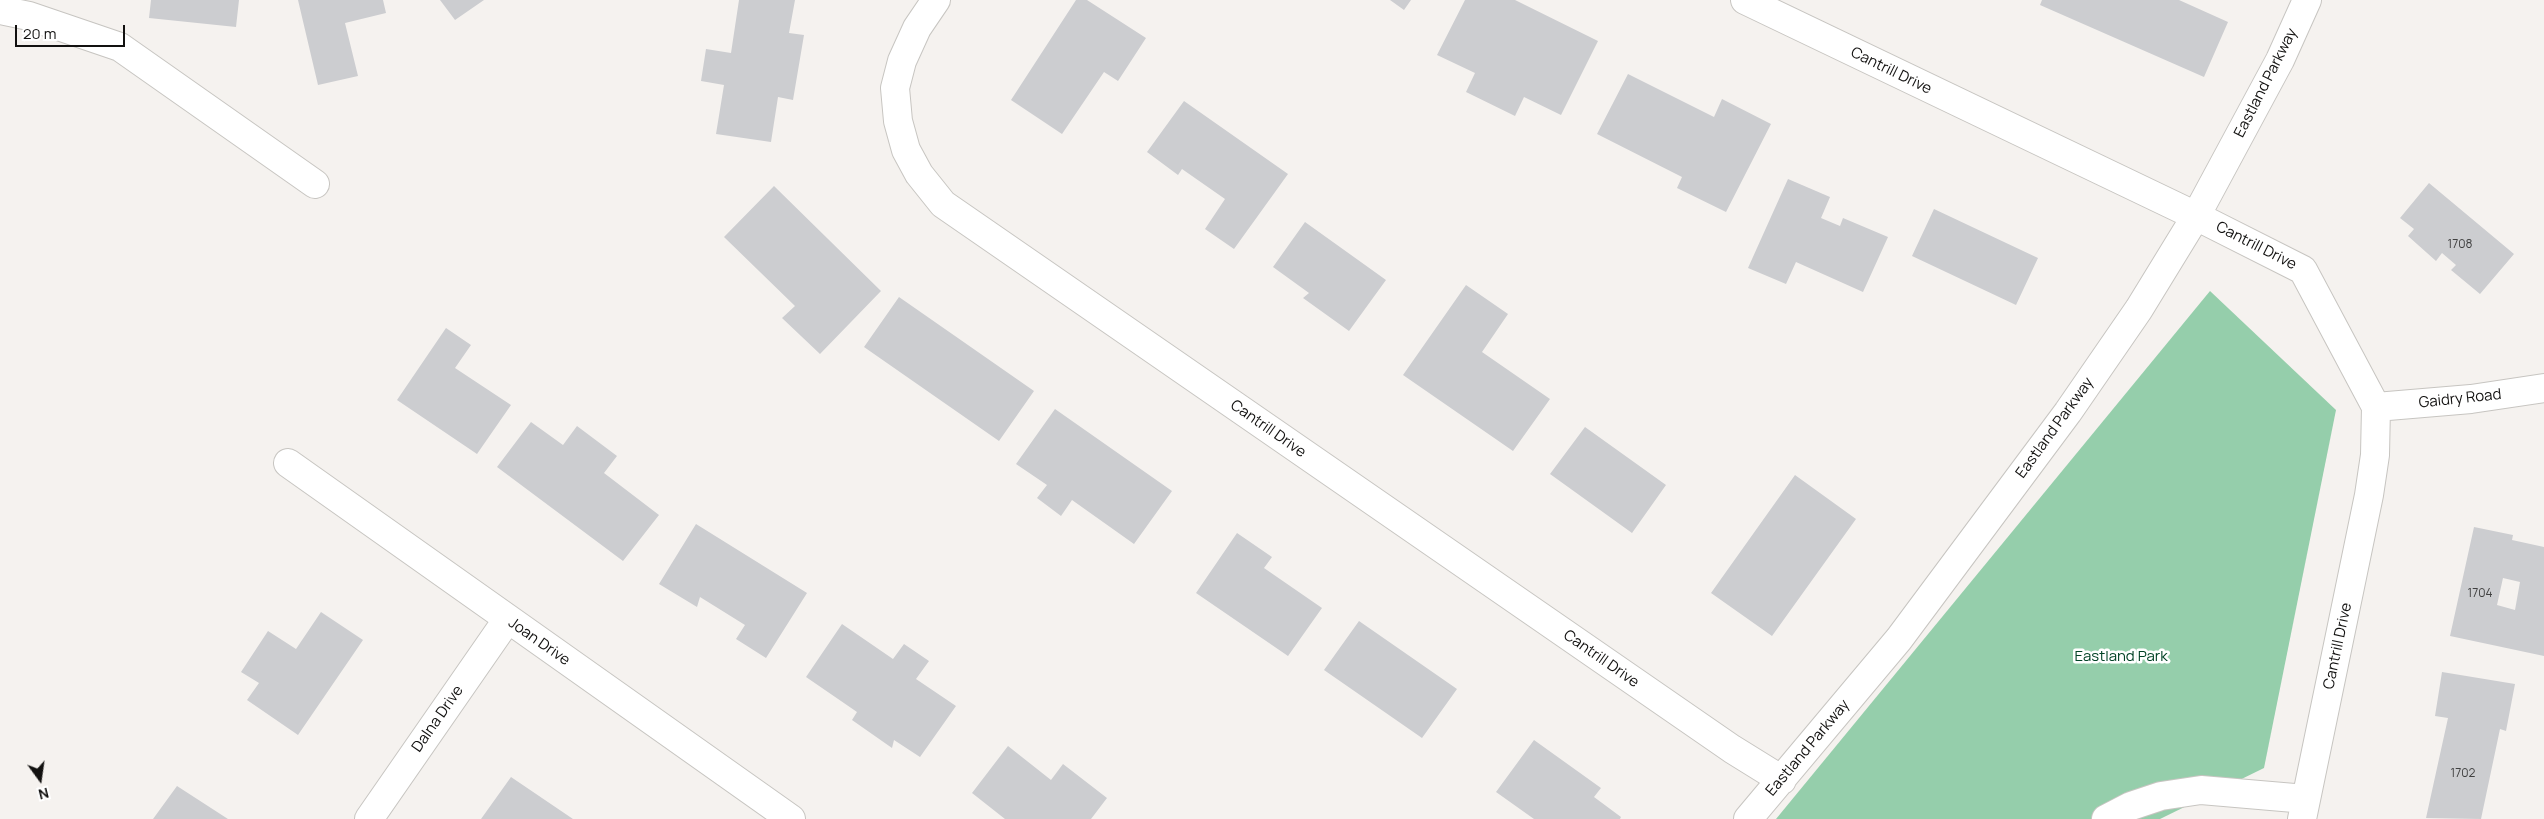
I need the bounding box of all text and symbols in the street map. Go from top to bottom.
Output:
scale bar [18,15,128,47]
text: 20 m [23,23,56,44]
street label: Eastland Parkway [2231,25,2301,141]
street label: Cantrill Drive [1848,44,1934,98]
street label: Cantrill Drive [2213,218,2299,274]
house number: 1708 [2448,238,2472,252]
street label: Eastland Parkway [2012,374,2098,482]
street label: Gaidry Road [2418,386,2502,412]
street label: Cantrill Drive [1227,396,1309,462]
house number: 1704 [2467,587,2493,601]
street label: Cantrill Drive [2320,601,2356,691]
street label: Joan Drive [505,614,573,670]
street label: Cantrill Drive [1560,626,1642,692]
park label: Eastland Park [2074,648,2168,666]
street label: Dalna Drive [408,682,468,756]
street label: Eastland Parkway [1763,696,1853,800]
north arrow [15,754,65,804]
house number: 1702 [2451,767,2475,781]
text: N [37,784,51,804]

